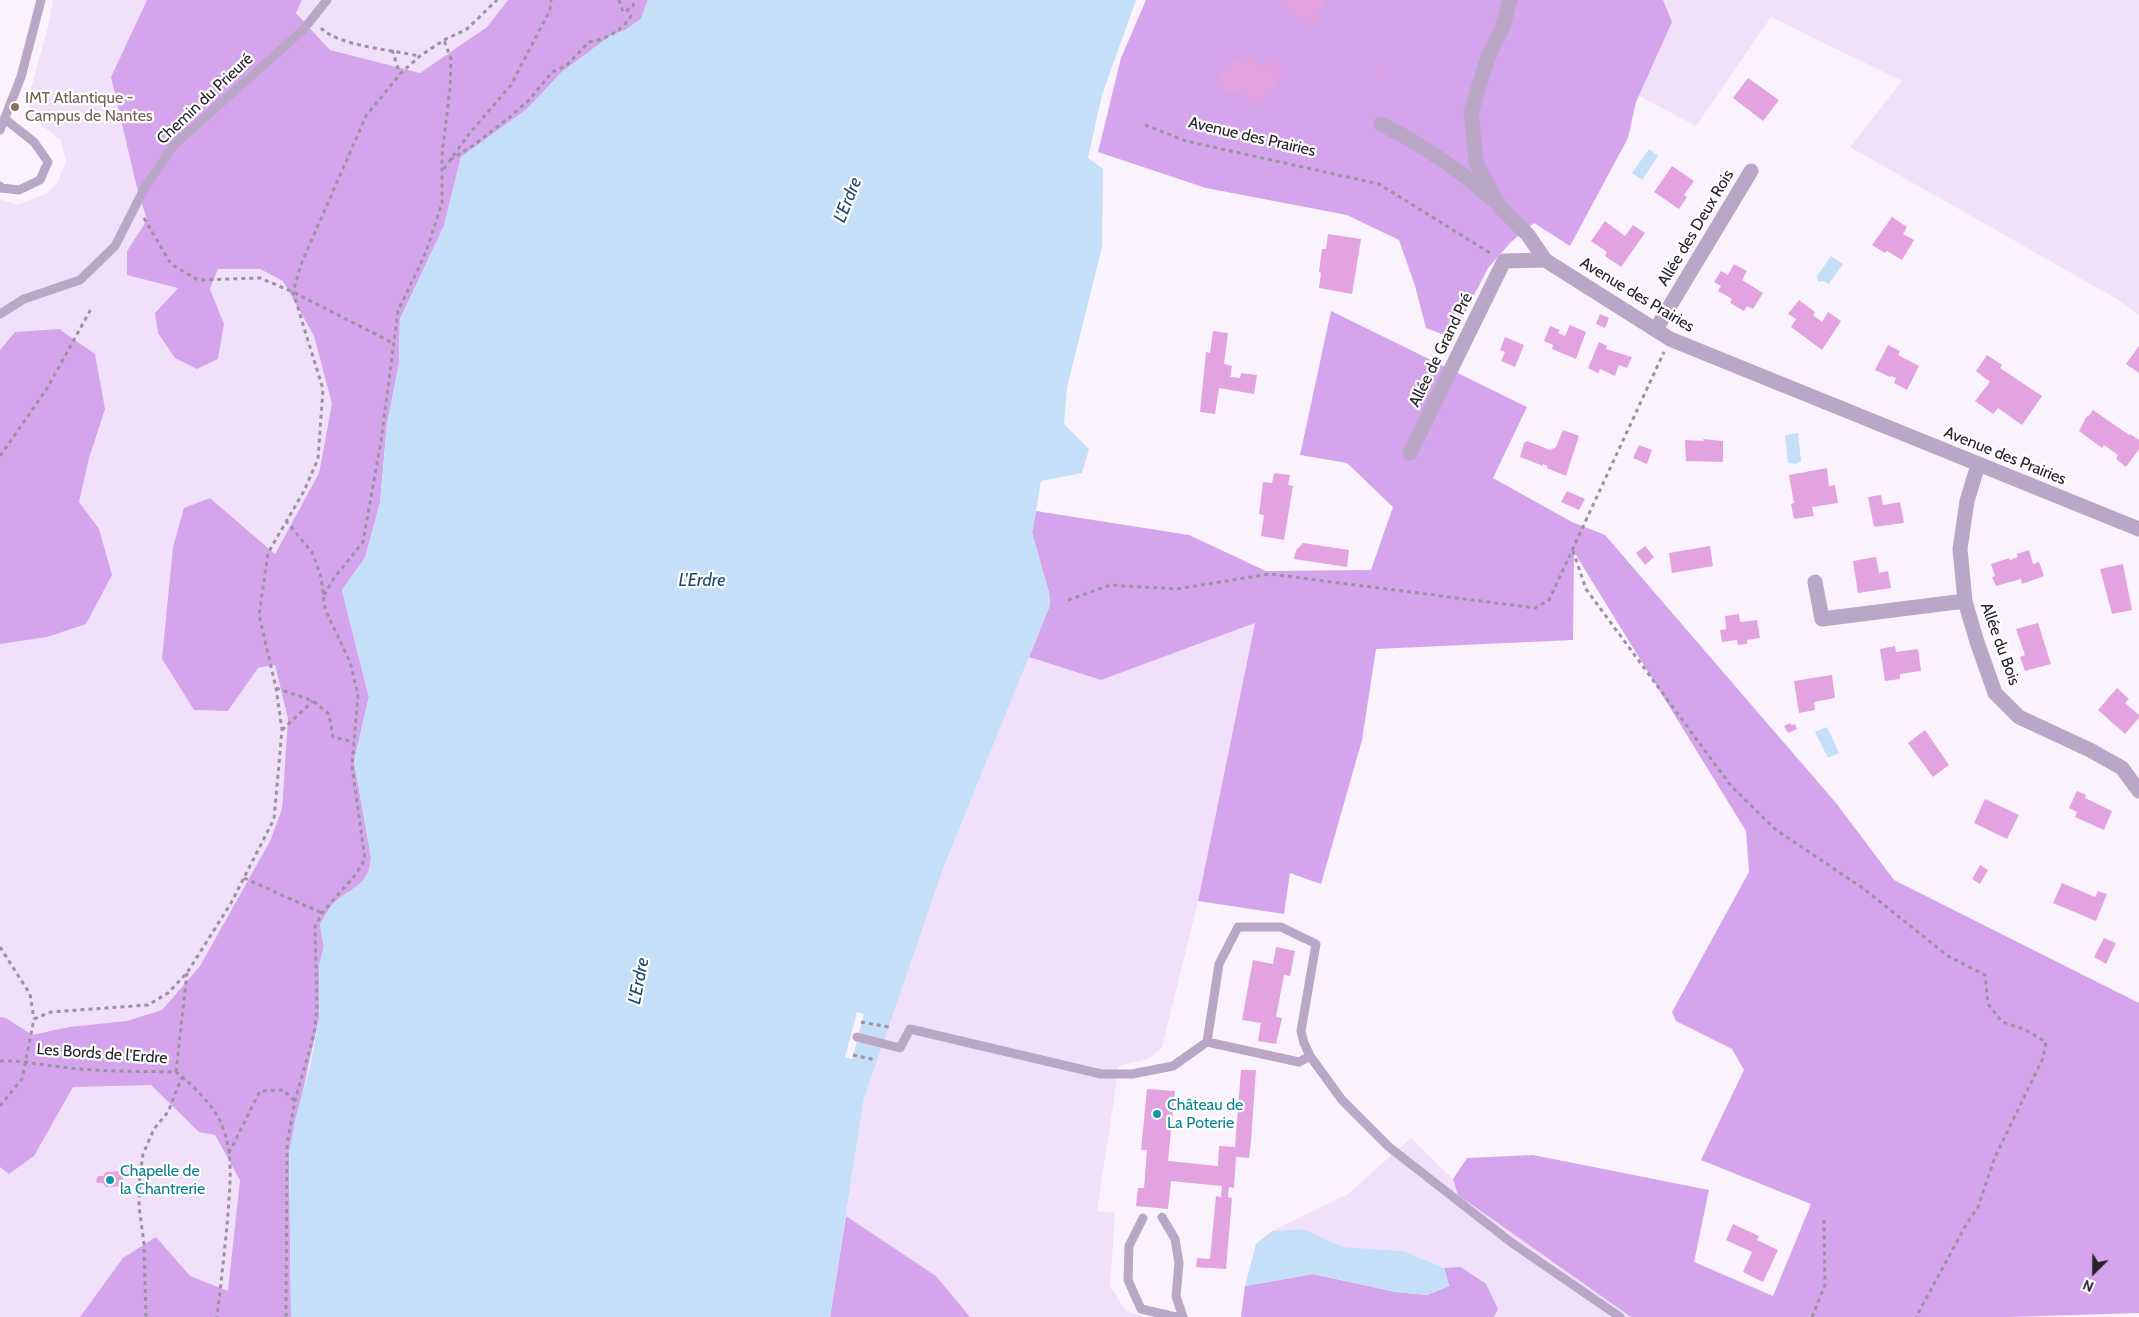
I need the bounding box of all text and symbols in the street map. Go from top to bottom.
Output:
street label: Chemin du Prieuré [153,49,257,149]
place label: IMT Atlantique - Campus de Nantes [25,88,153,126]
marker: IMT Atlantique - Campus de Nantes [9,101,21,113]
street label: Avenue des Prairies [1187,113,1317,161]
street label: Allée des Deux Rois [1654,167,1738,289]
water label: L'Erdre [829,174,867,226]
street label: Avenue des Prairies [1576,253,1698,337]
street label: Allée de Grand Pré [1405,290,1477,410]
street label: Avenue des Prairies [1941,423,2069,489]
water label: L'Erdre [679,570,725,592]
street label: Allée du Bois [1976,600,2024,688]
water label: L'Erdre [624,956,654,1006]
street label: Les Bords de l'Erdre [36,1040,168,1068]
place label: Château de La Poterie [1167,1095,1243,1133]
marker: Château de La Poterie [1151,1108,1163,1120]
place label: Chapelle de la Chantrerie [120,1161,205,1199]
marker: Chapelle de la Chantrerie [104,1174,116,1186]
north arrow [2069,1247,2119,1297]
text: N [2080,1276,2096,1296]

